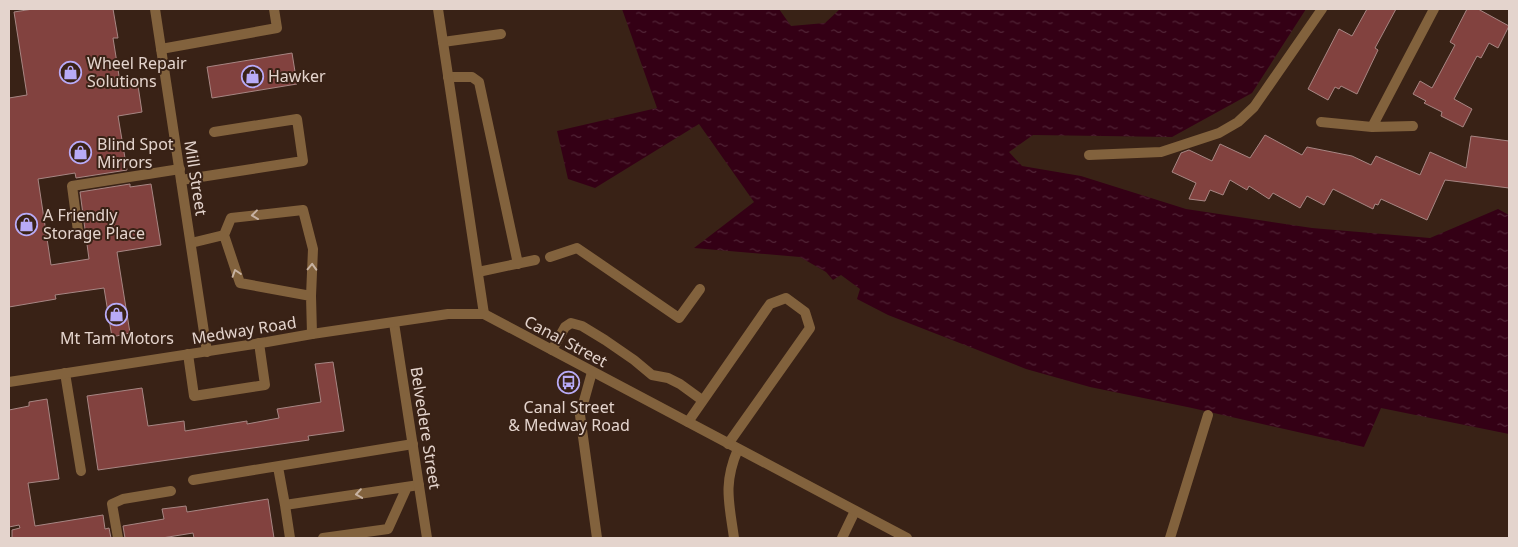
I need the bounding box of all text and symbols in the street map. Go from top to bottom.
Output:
place label: Wheel Repair Solutions [87,52,187,92]
shop icon: Wheel Repair Solutions [59,60,83,84]
shop icon: Hawker [240,64,264,88]
place label: Hawker [268,65,326,87]
place label: Blind Spot Mirrors [97,133,174,173]
street label: Mill Street [179,139,213,217]
shop icon: Blind Spot Mirrors [69,141,93,165]
place label: A Friendly Storage Place [43,204,145,244]
one-way arrow [250,209,258,220]
shop icon: A Friendly Storage Place [15,212,39,236]
one-way arrow [307,263,318,271]
one-way arrow [232,269,242,277]
shop icon: Mt Tam Motors [105,302,129,326]
street label: Canal Street [521,310,611,372]
street label: Medway Road [190,311,298,349]
place label: Mt Tam Motors [60,327,174,349]
street label: Belvedere Street [405,365,447,491]
bus stop icon: Canal Street & Medway Road [557,371,581,395]
place label: Canal Street & Medway Road [508,396,630,436]
one-way arrow [355,488,363,499]

